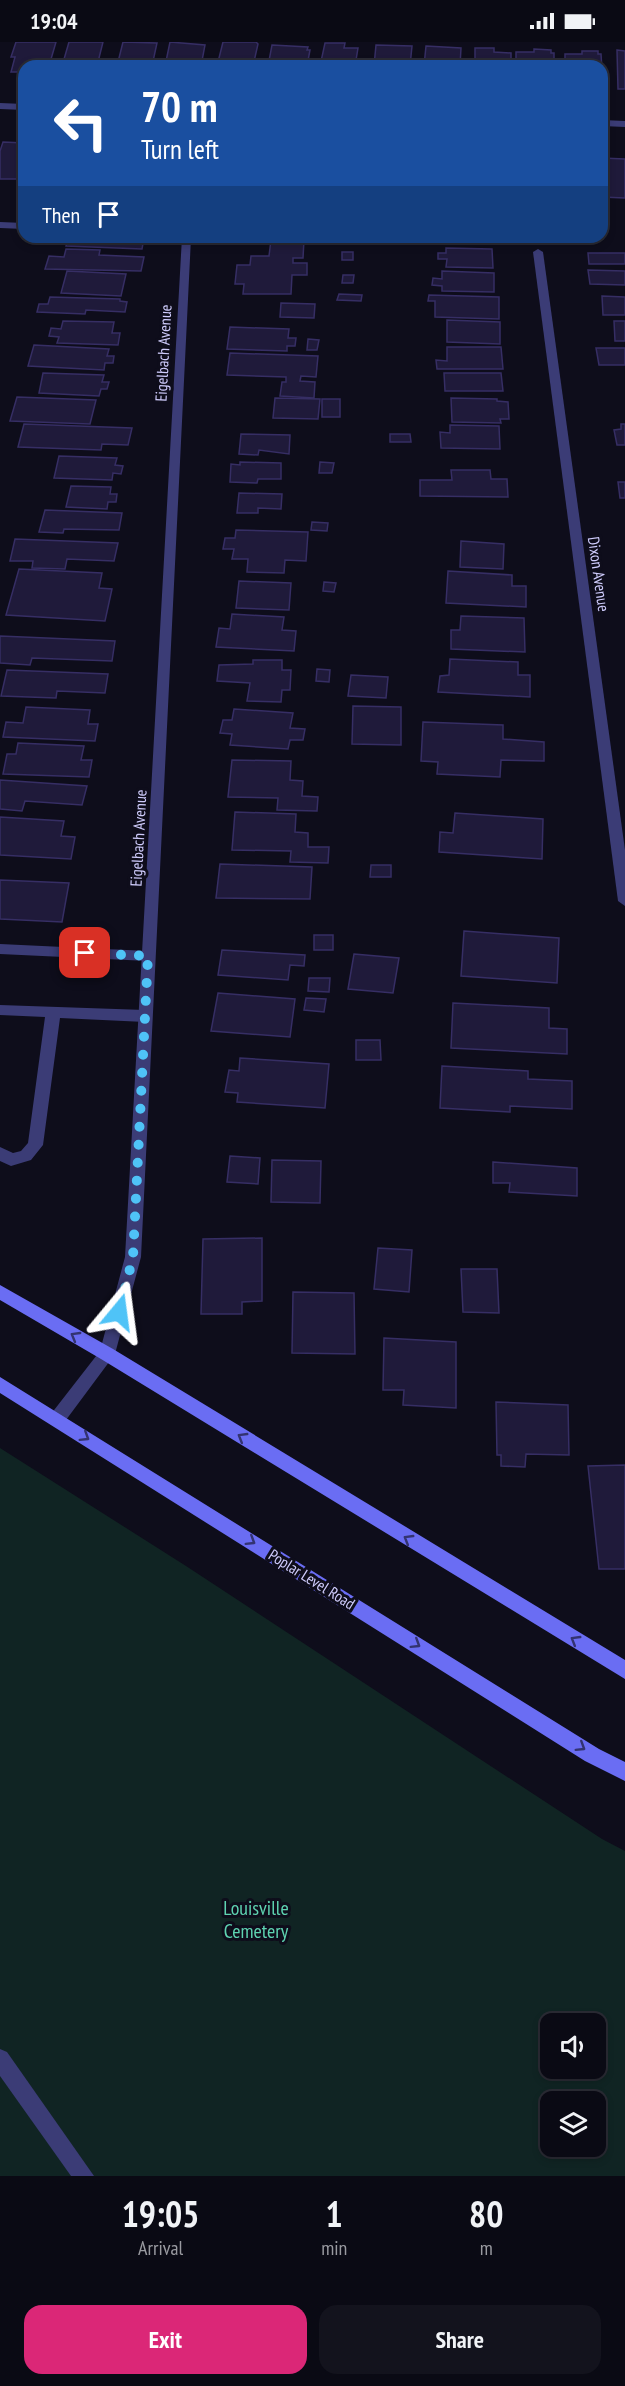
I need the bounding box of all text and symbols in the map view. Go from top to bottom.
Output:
text: 19:04 [30,7,78,35]
text: 70 m [141,79,218,134]
icon: left [42,84,120,162]
text: Turn left [141,132,219,166]
icon: arrive [92,198,125,231]
text: Then [42,201,80,229]
street label: Eigelbach Avenue [150,304,176,402]
street label: Dixon Avenue [584,535,614,613]
street label: Eigelbach Avenue [125,789,151,887]
pin [59,927,110,978]
icon: arrive [68,936,101,969]
position arrow [87,1280,151,1344]
one-way arrow [71,1332,81,1343]
one-way arrow [79,1430,89,1442]
one-way arrow [238,1432,248,1444]
one-way arrow [244,1533,255,1544]
one-way arrow [404,1534,414,1546]
street label: Poplar Level Road [265,1545,359,1613]
one-way arrow [571,1636,581,1648]
one-way arrow [409,1637,420,1648]
one-way arrow [575,1740,585,1752]
park label: Louisville Cemetery [223,1895,289,1944]
map controls [540,2013,606,2157]
button: sound [540,2013,606,2079]
button: layers [540,2091,606,2157]
text: 19:05 [122,2190,200,2237]
text: 1 [326,2190,343,2237]
text: 80 [469,2190,503,2237]
text: Arrival [138,2235,183,2261]
text: min [321,2235,347,2261]
text: m [480,2235,493,2261]
button: Exit [24,2305,307,2374]
button: Share [319,2305,601,2374]

